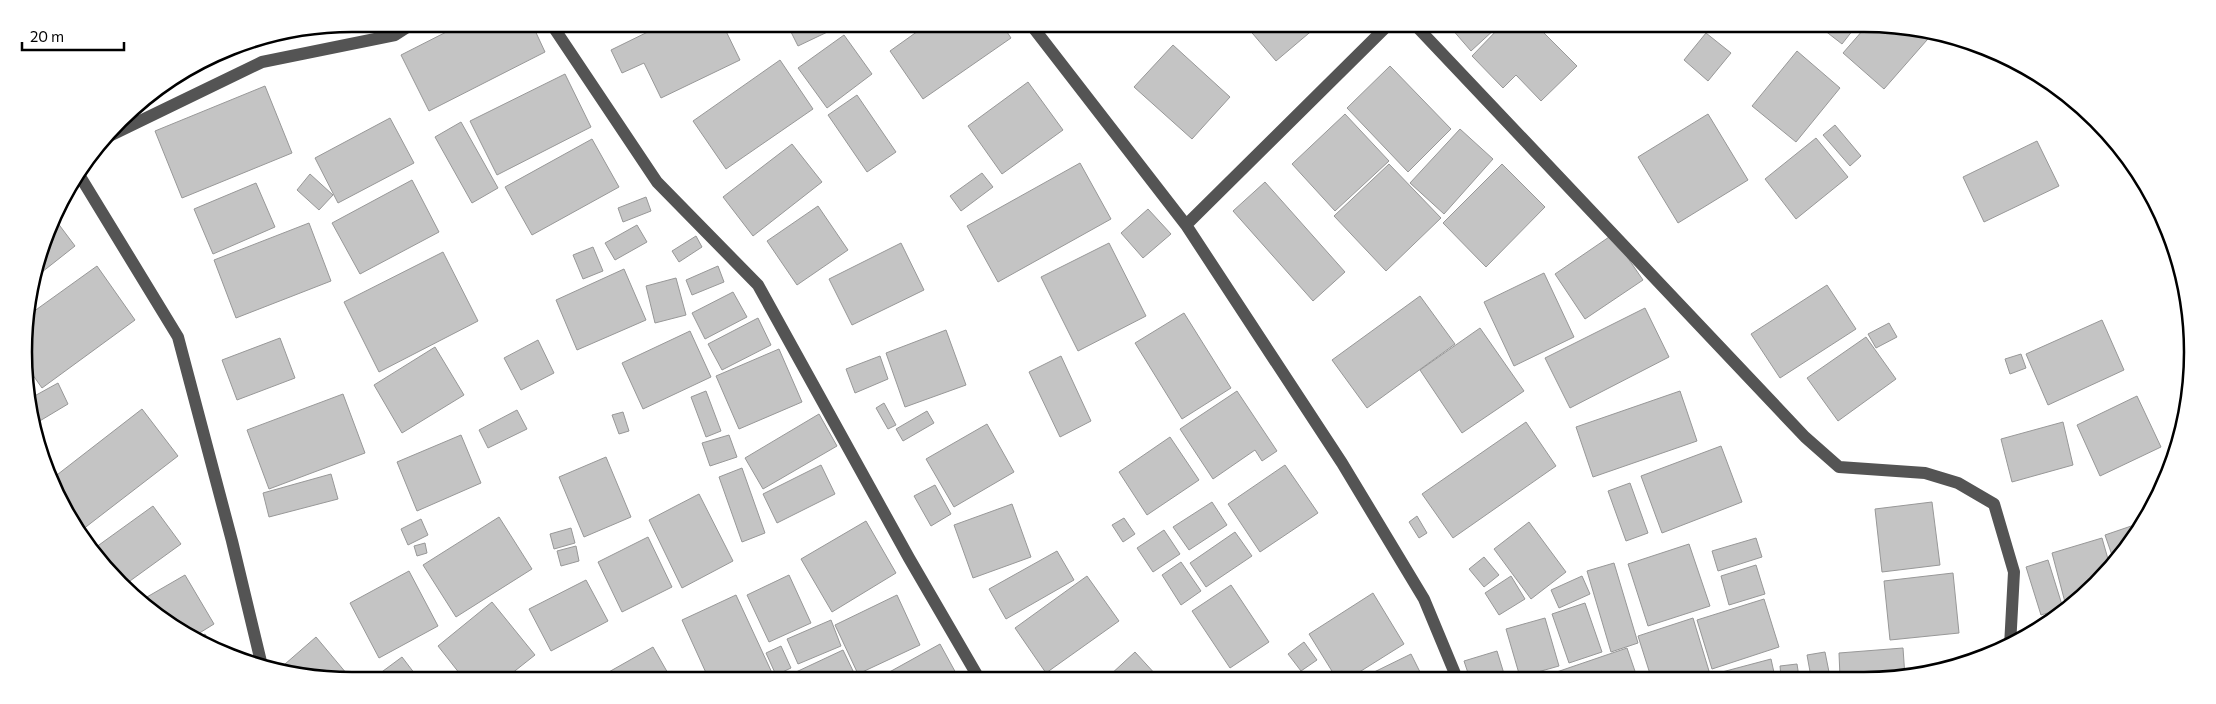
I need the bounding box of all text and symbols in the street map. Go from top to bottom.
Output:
scale bar [22,20,125,52]
text: 20 m [30,27,64,45]

